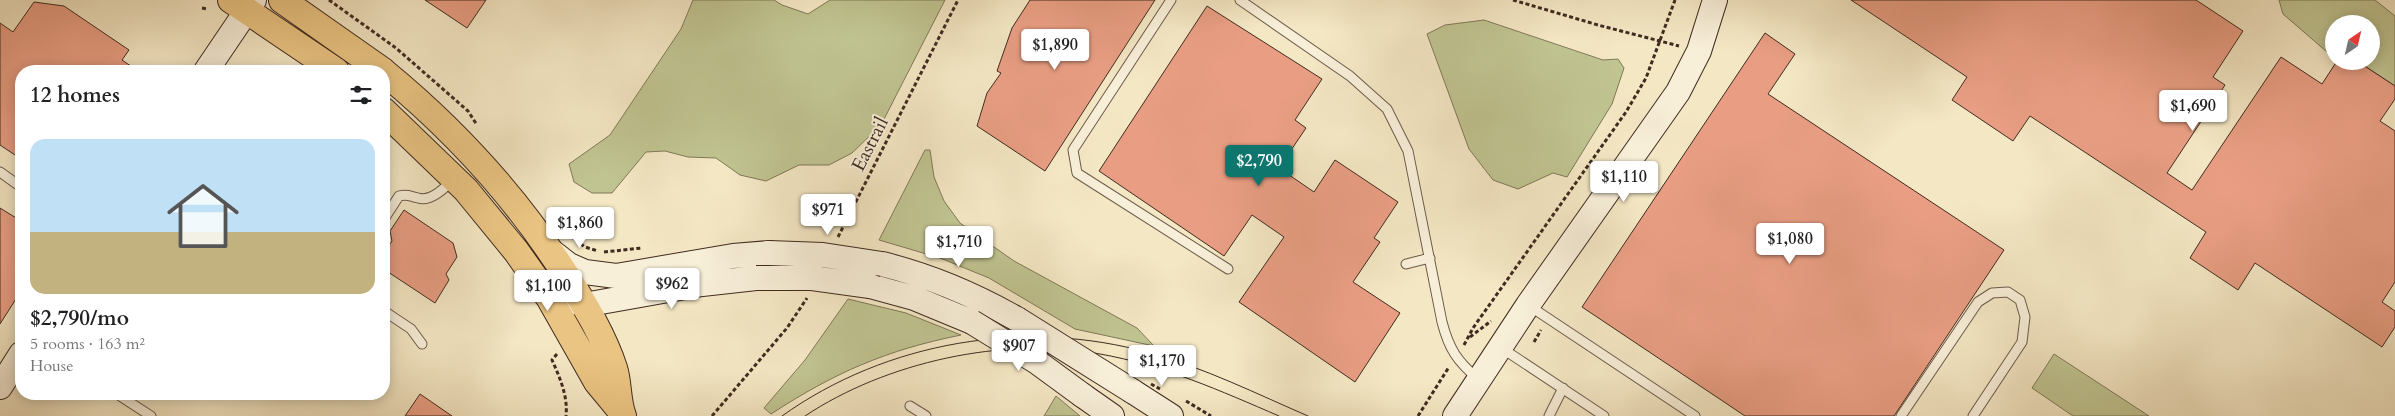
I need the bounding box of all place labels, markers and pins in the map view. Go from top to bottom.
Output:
pin: $1,890 [1014,28,1096,71]
pin: $1,690 [2152,90,2234,132]
pin: $2,790 [1218,144,1300,187]
pin: $1,110 [1583,160,1665,203]
pin: $971 [798,194,858,236]
pin: $1,860 [539,206,621,249]
pin: $1,080 [1749,222,1831,265]
pin: $1,710 [918,226,1000,268]
pin: $962 [642,268,702,310]
pin: $1,100 [507,270,589,312]
pin: $907 [989,330,1049,372]
pin: $1,170 [1121,344,1203,387]

